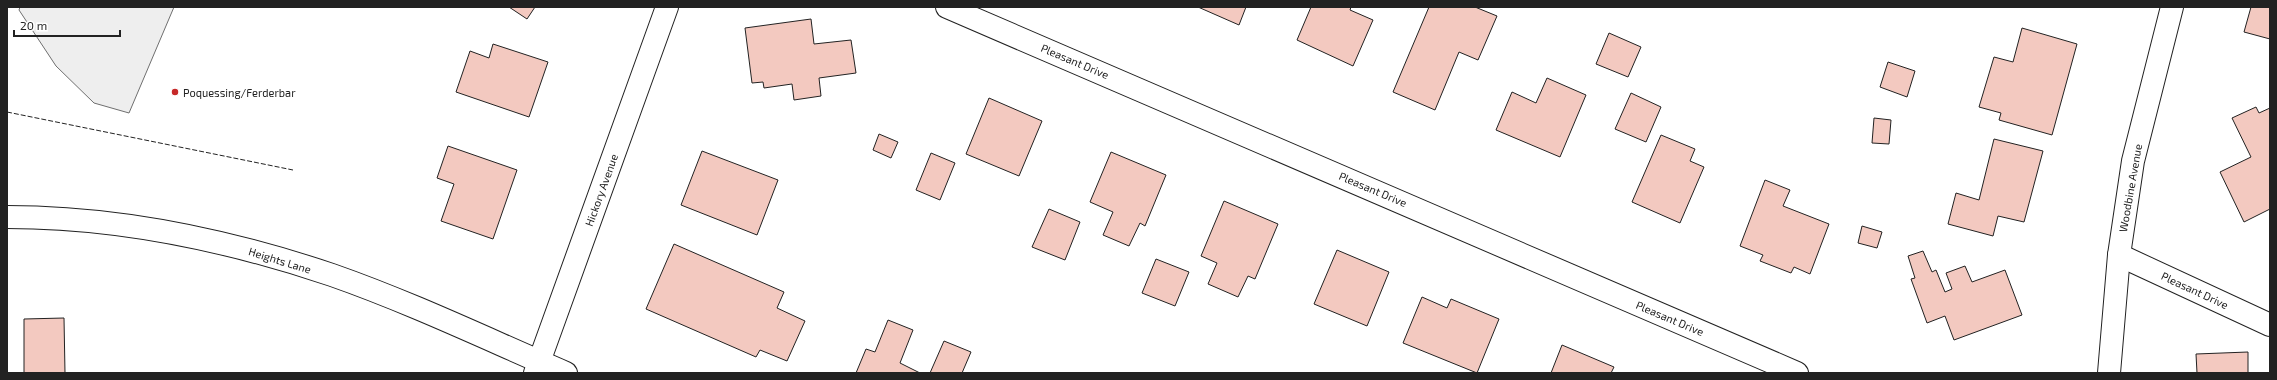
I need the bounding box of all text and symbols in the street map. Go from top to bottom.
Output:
scale bar [14,12,120,38]
text: 20 m [20,18,47,32]
street label: Pleasant Drive [1039,41,1111,81]
place label: Poquessing/Ferderbar [183,86,296,99]
marker: Poquessing/Ferderbar [170,87,180,97]
street label: Woodbine Avenue [2116,143,2144,233]
street label: Hickory Avenue [582,152,620,228]
street label: Pleasant Drive [1337,169,1409,209]
street label: Heights Lane [247,244,313,276]
street label: Pleasant Drive [2159,269,2231,311]
street label: Pleasant Drive [1634,298,1706,338]

